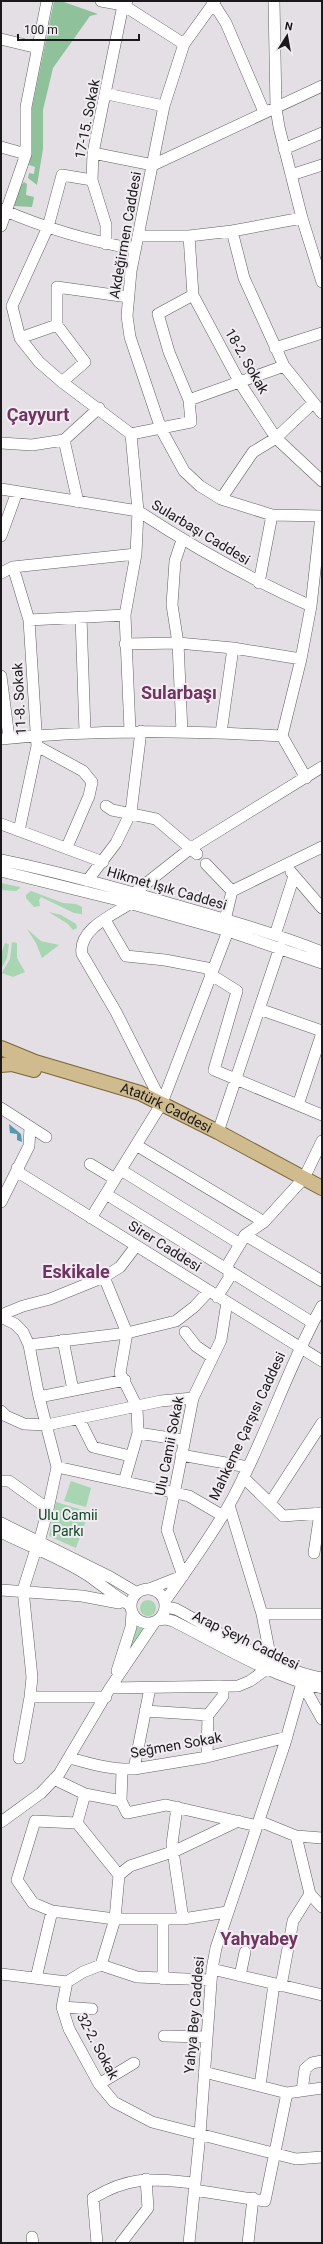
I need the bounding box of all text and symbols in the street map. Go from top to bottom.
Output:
scale bar [18,16,139,42]
north arrow [267,16,307,56]
text: N [284,20,294,34]
text: 100 m [24,23,58,37]
street label: 17-15. Sokak [71,77,103,160]
street label: Akdeğirmen Caddesi [106,170,144,300]
street label: 18-2. Sokak [222,325,273,397]
district label: Çayyurt [7,404,69,425]
street label: Sularbaşı Caddesi [149,496,253,568]
street label: 11-8. Sokak [9,661,29,736]
district label: Sularbaşı [141,682,217,703]
street label: Hikmet Işık Caddesi [105,863,229,913]
street label: Atatürk Caddesi [119,1080,215,1136]
street label: Sirer Caddesi [126,1217,204,1275]
district label: Eskikale [42,1261,110,1282]
street label: Mahkeme Çarşısı Caddesi [206,1349,288,1503]
street label: Ulu Camii Sokak [152,1394,187,1497]
park label: Ulu Camii Parkı [38,1507,98,1539]
street label: Arap Şeyh Caddesi [190,1607,302,1673]
street label: Seğmen Sokak [129,1729,224,1761]
district label: Yahyabey [220,1928,299,1949]
street label: Yahya Bey Caddesi [181,1956,207,2074]
street label: 32-2. Sokak [74,2010,123,2083]

